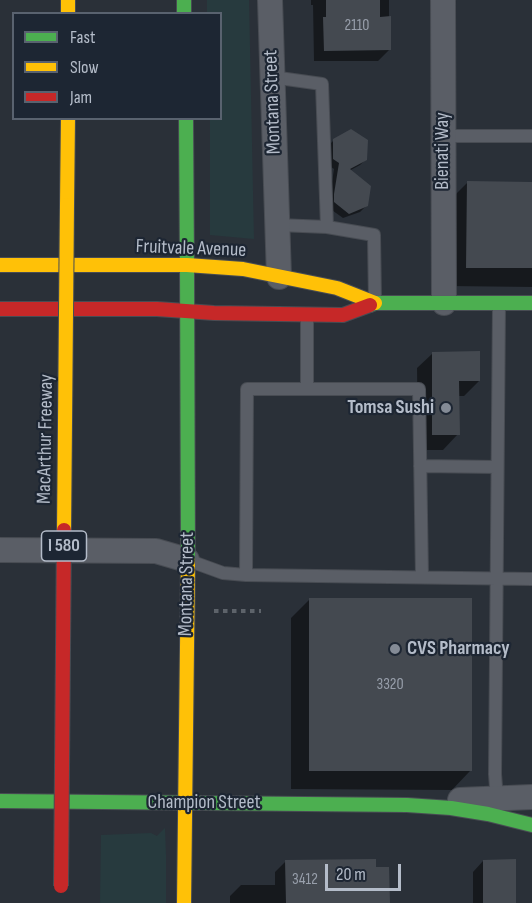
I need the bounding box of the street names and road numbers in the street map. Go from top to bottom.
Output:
street label: Montana Street [259,50,287,154]
street label: Bienati Way [431,112,455,190]
street label: Fruitvale Avenue [135,235,247,263]
street label: MacArthur Freeway [33,374,59,504]
road number: I 580 [42,531,86,561]
street label: Montana Street [174,532,200,636]
street label: Champion Street [147,791,261,815]

